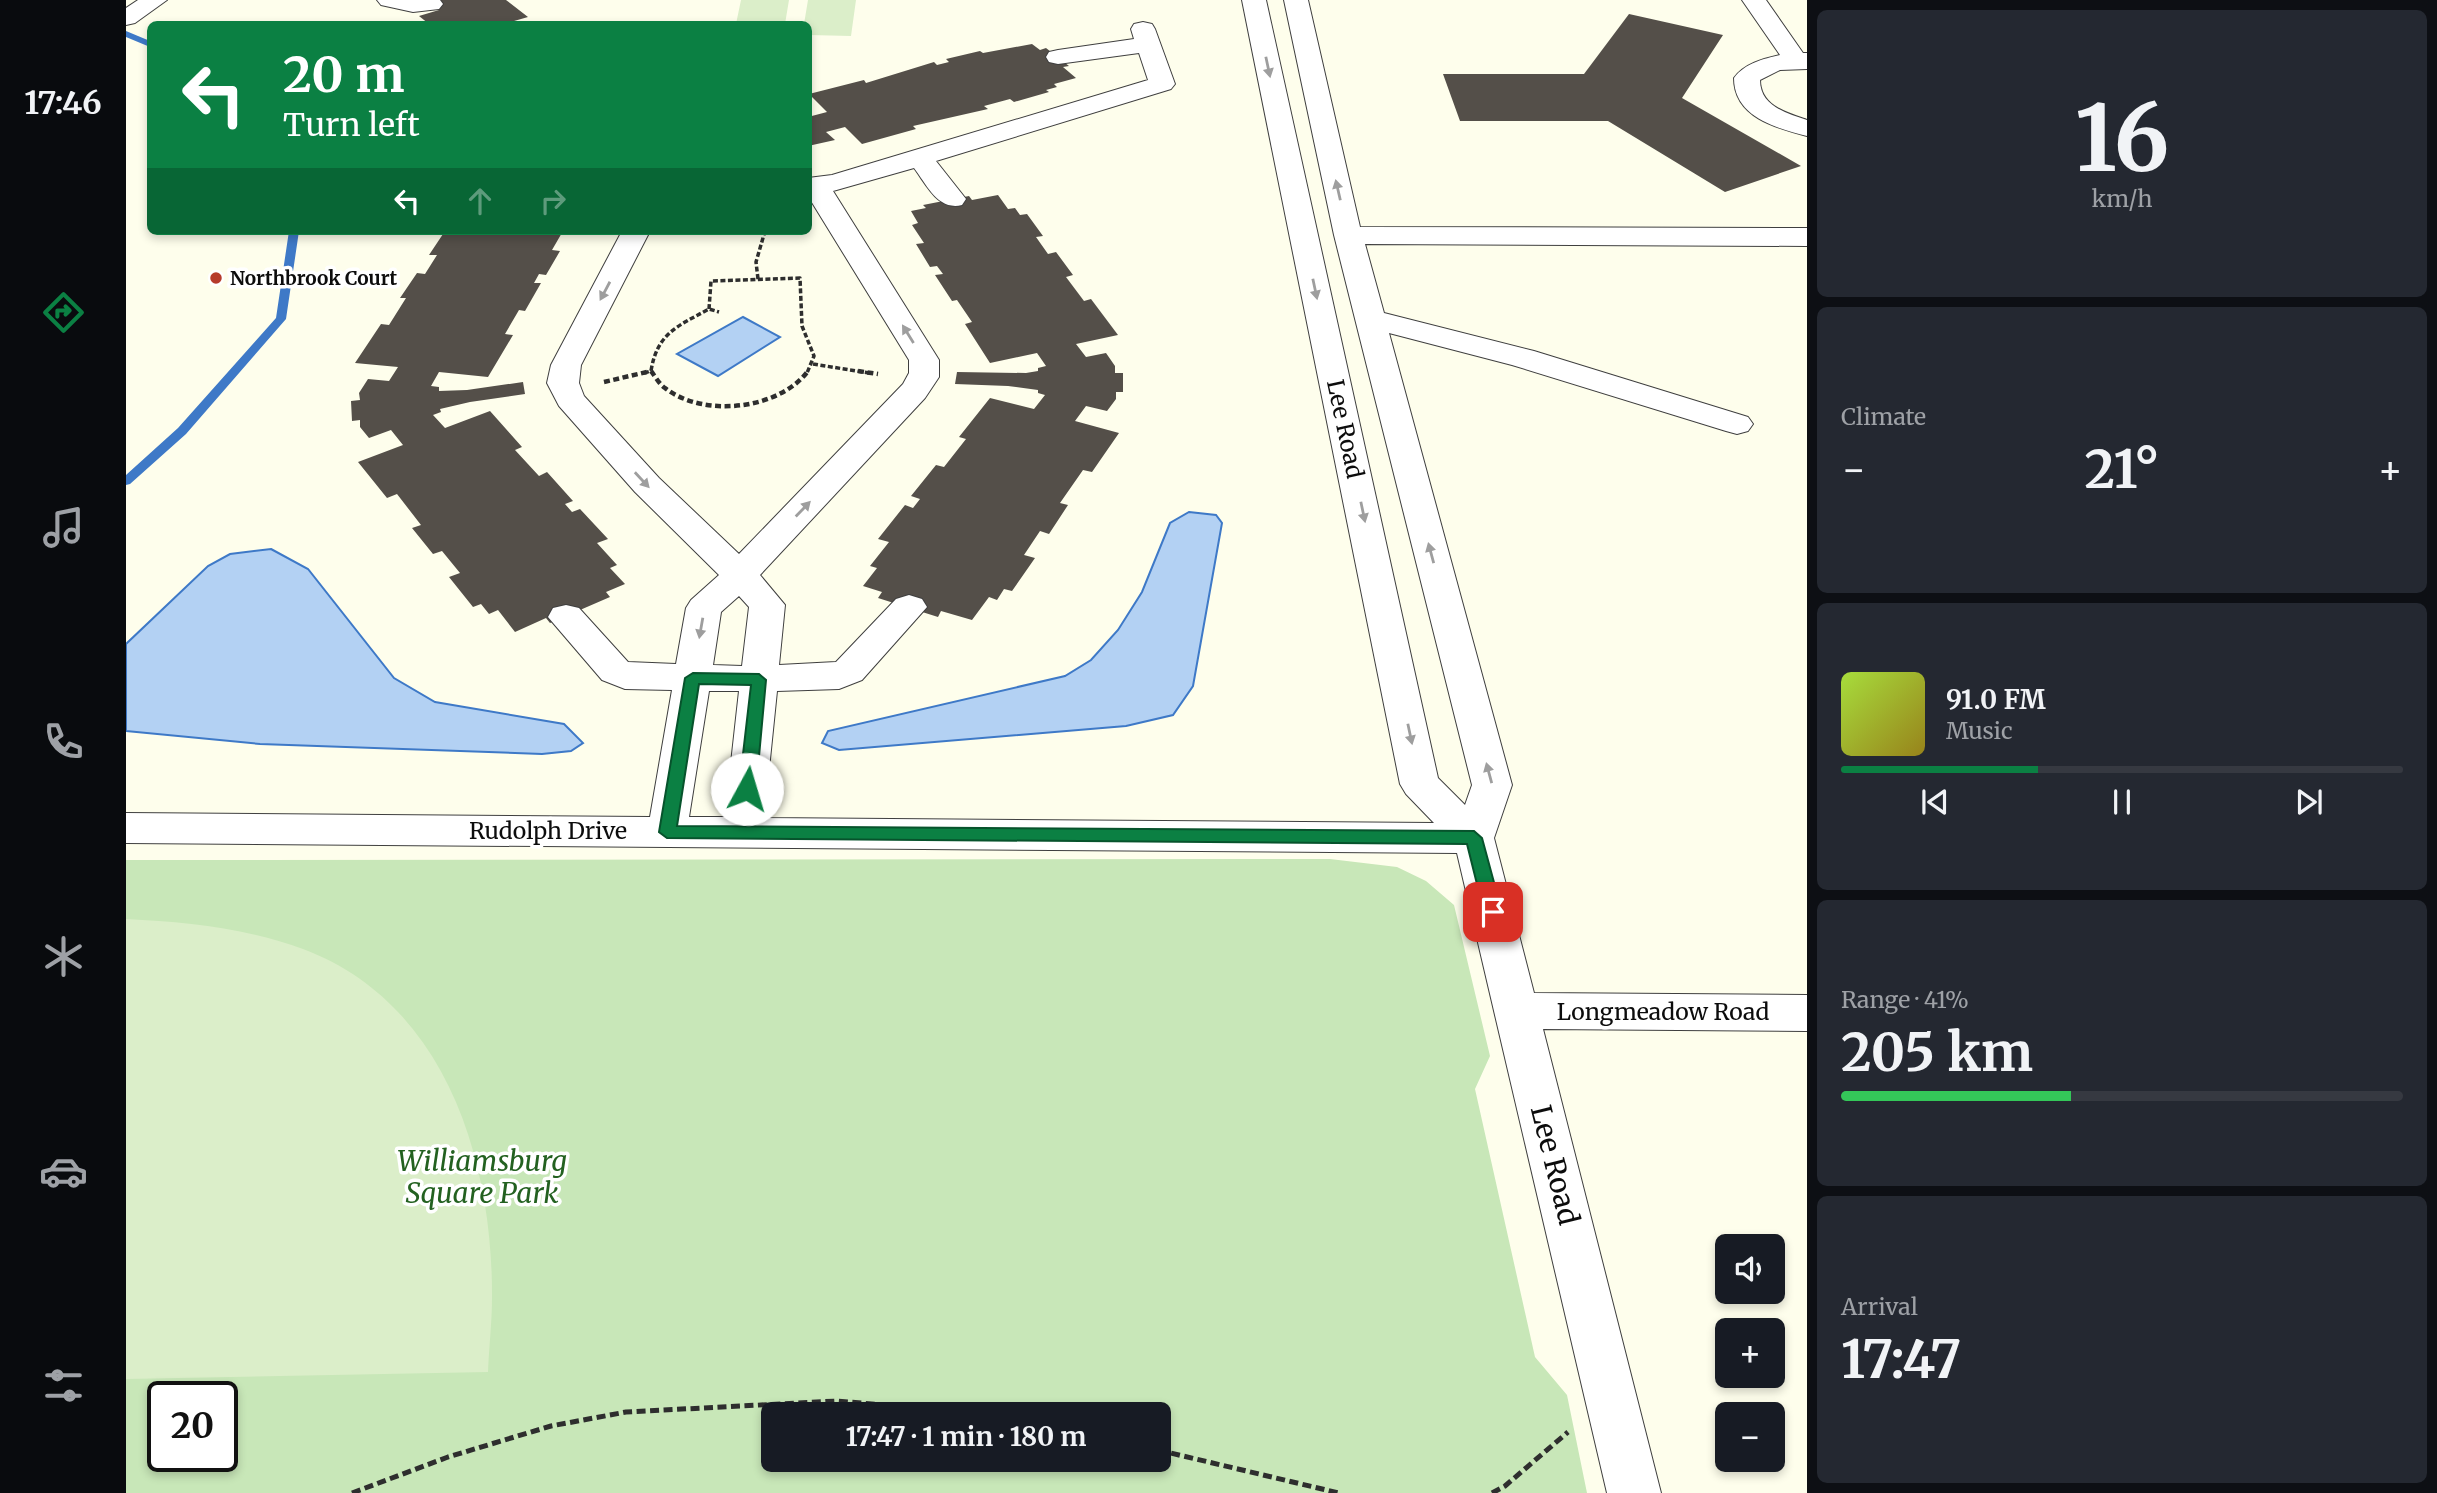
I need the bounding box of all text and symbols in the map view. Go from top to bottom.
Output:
text: 20 m [283,44,404,105]
icon: left [168,49,259,140]
one-way arrow [1263,56,1274,78]
text: 16 [2075,81,2169,196]
text: 17:46 [24,83,102,123]
text: Turn left [283,105,420,145]
one-way arrow [1332,179,1343,201]
icon: left [388,182,426,220]
icon: ahead [461,182,499,220]
icon: right [534,182,572,220]
text: km/h [2092,184,2152,213]
place label: Northbrook Court [230,266,398,290]
marker: Northbrook Court [208,270,224,286]
one-way arrow [1310,278,1321,300]
one-way arrow [599,281,610,301]
icon: directions [39,288,88,337]
one-way arrow [901,324,914,344]
street label: Lee Road [1321,377,1370,481]
text: Climate [1841,402,1926,431]
text: 21° [2084,437,2160,502]
text: − [1841,446,1866,493]
text: + [2378,446,2403,493]
one-way arrow [634,471,650,489]
one-way arrow [794,500,811,517]
one-way arrow [1357,501,1368,523]
icon: music [39,503,88,552]
one-way arrow [1426,542,1436,563]
one-way arrow [695,617,706,639]
text: 91.0 FM [1946,683,2046,716]
text: Music [1946,716,2013,745]
icon: phone [39,717,88,766]
one-way arrow [1404,723,1415,745]
position arrow [710,752,784,826]
one-way arrow [1483,762,1494,784]
icon: previous [1916,783,1954,821]
icon: pause [2103,783,2141,821]
icon: next [2290,783,2328,821]
street label: Rudolph Drive [469,816,627,845]
pin [1463,882,1523,942]
icon: arrive [1474,893,1512,931]
icon: climate [39,932,88,981]
text: Range · 41% [1841,985,1969,1014]
street label: Longmeadow Road [1557,997,1769,1026]
text: 205 km [1841,1020,2033,1085]
street label: Lee Road [1523,1101,1587,1229]
park label: Williamsburg Square Park [397,1143,567,1211]
icon: car [39,1147,88,1196]
map controls [1715,1234,1785,1472]
button: sound [1715,1234,1785,1304]
text: Arrival [1841,1292,1918,1321]
button: + [1715,1318,1785,1388]
text: 17:47 [1841,1327,1961,1392]
icon: filters [39,1361,88,1410]
speed limit sign: 20 [147,1381,238,1472]
button: − [1715,1402,1785,1472]
text: 17:47 · 1 min · 180 m [846,1420,1086,1453]

